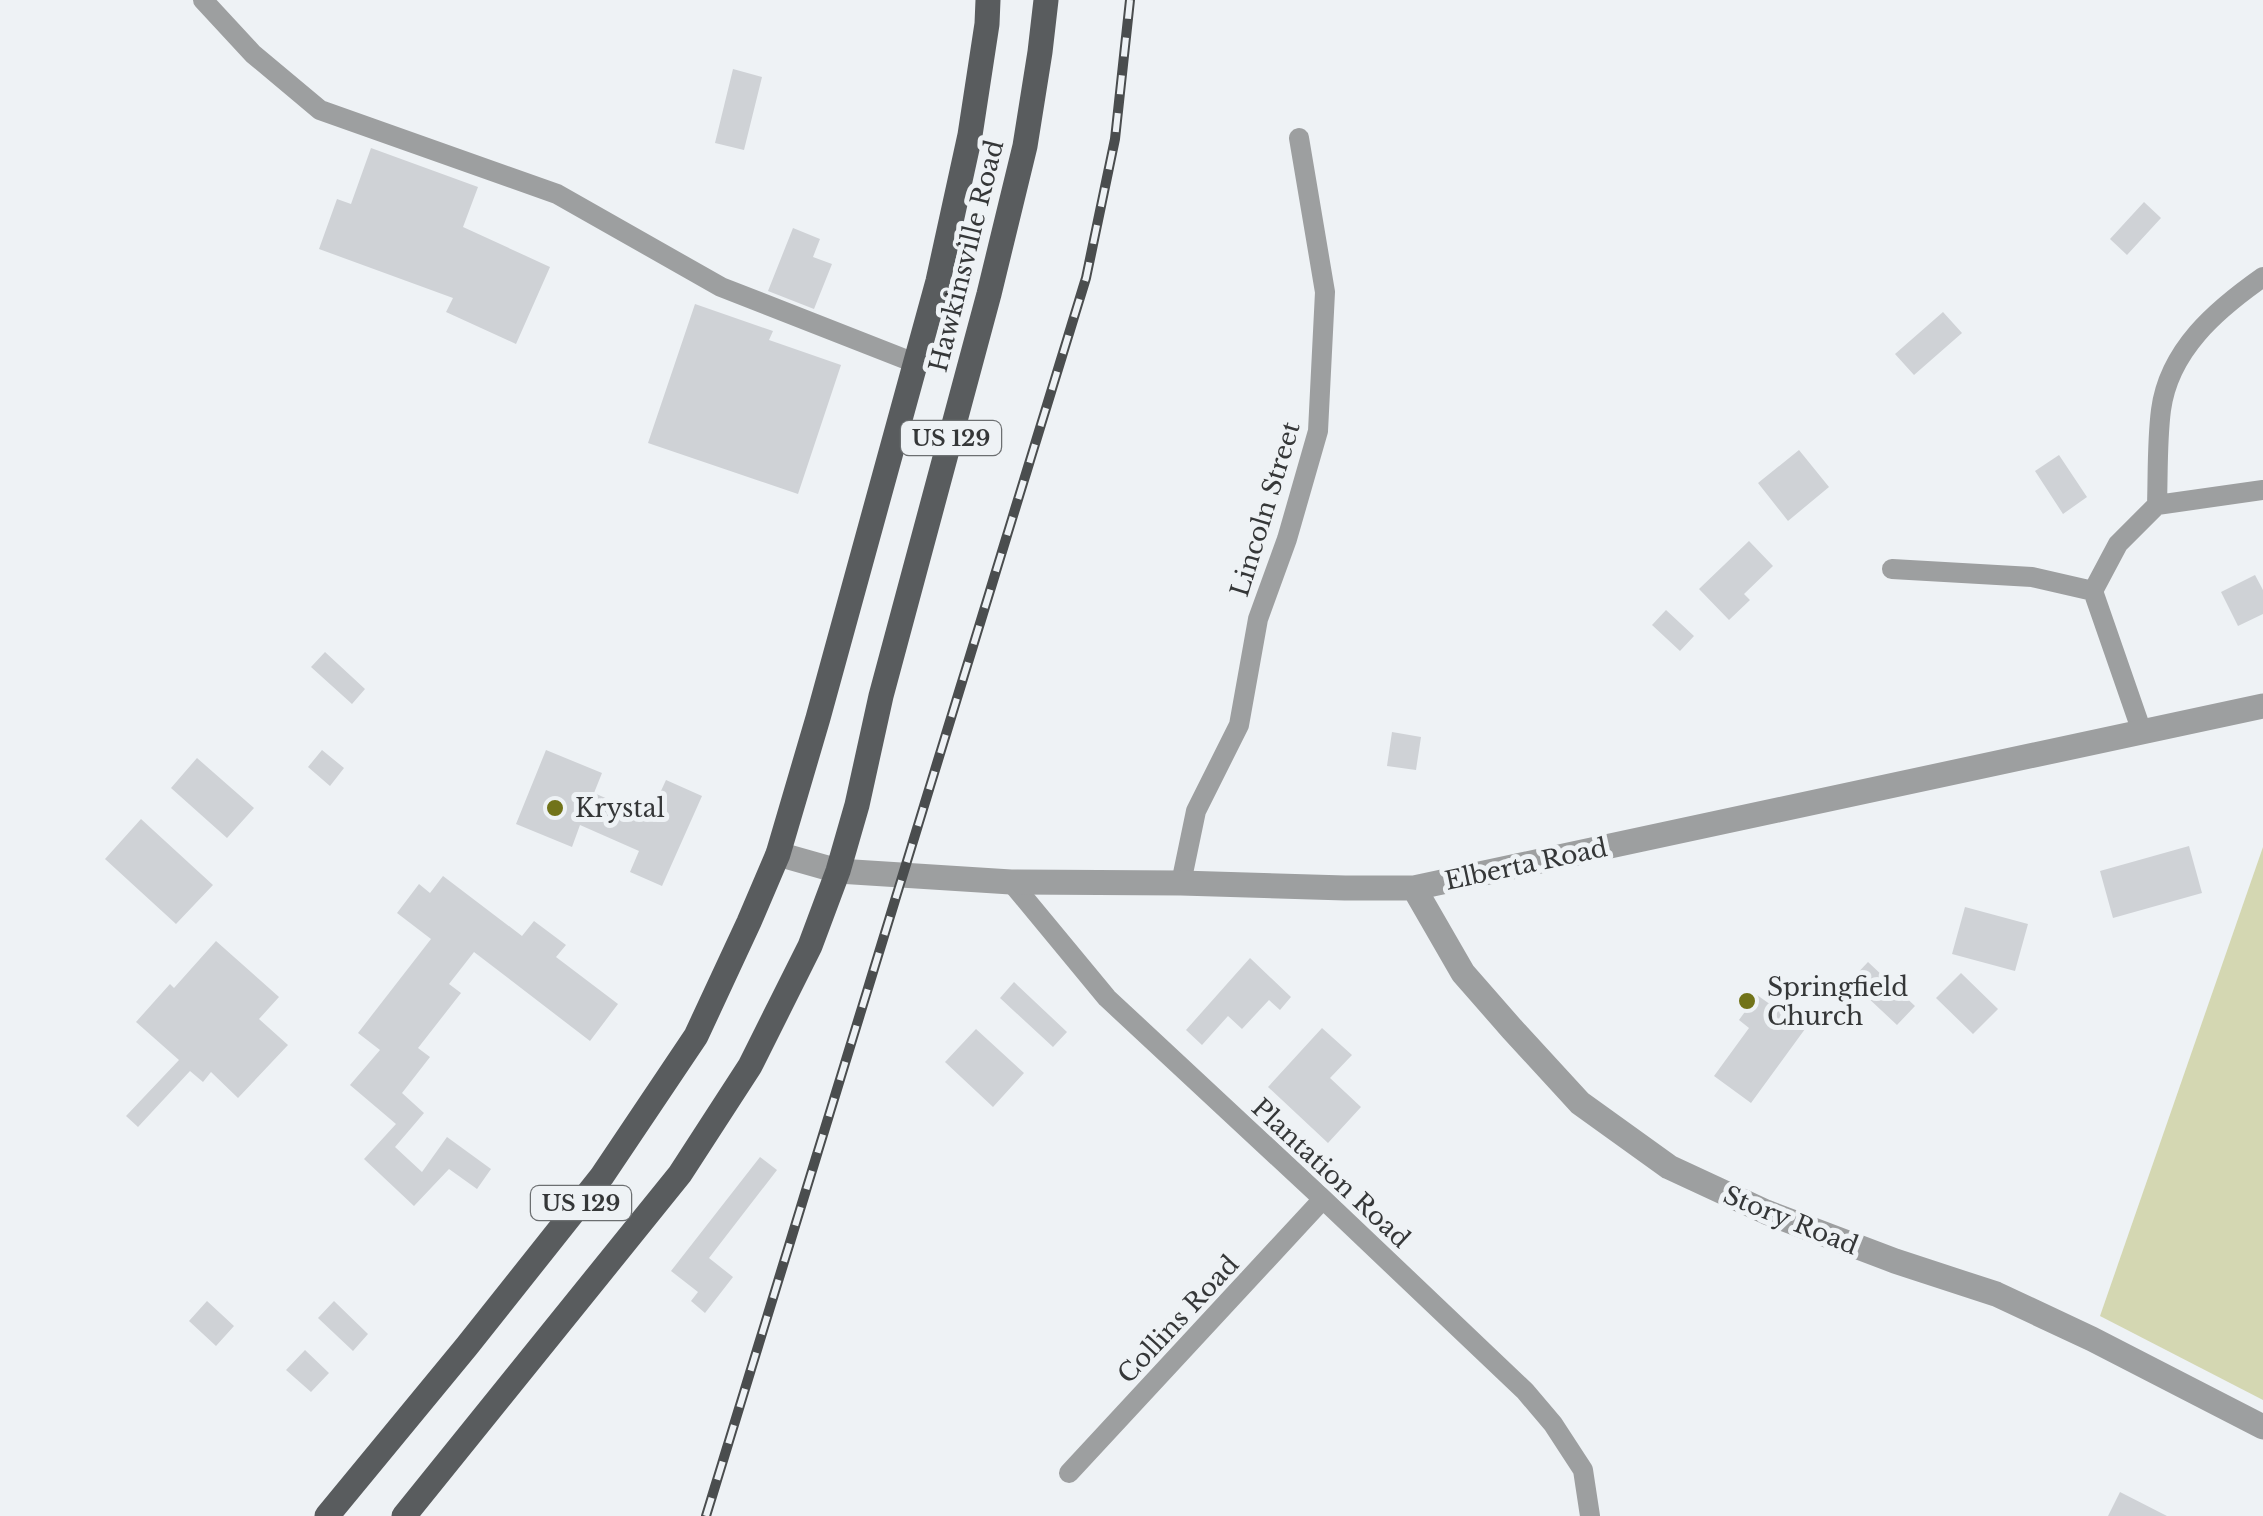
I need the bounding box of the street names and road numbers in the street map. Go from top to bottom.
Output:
street label: Hawkinsville Road [923,137,1010,375]
street label: Lincoln Street [1224,417,1307,600]
road number: US 129 [901,421,1001,455]
street label: Elberta Road [1442,832,1610,897]
street label: Plantation Road [1245,1092,1416,1255]
street label: Story Road [1719,1179,1863,1262]
road number: US 129 [531,1186,631,1220]
street label: Collins Road [1111,1249,1246,1390]

